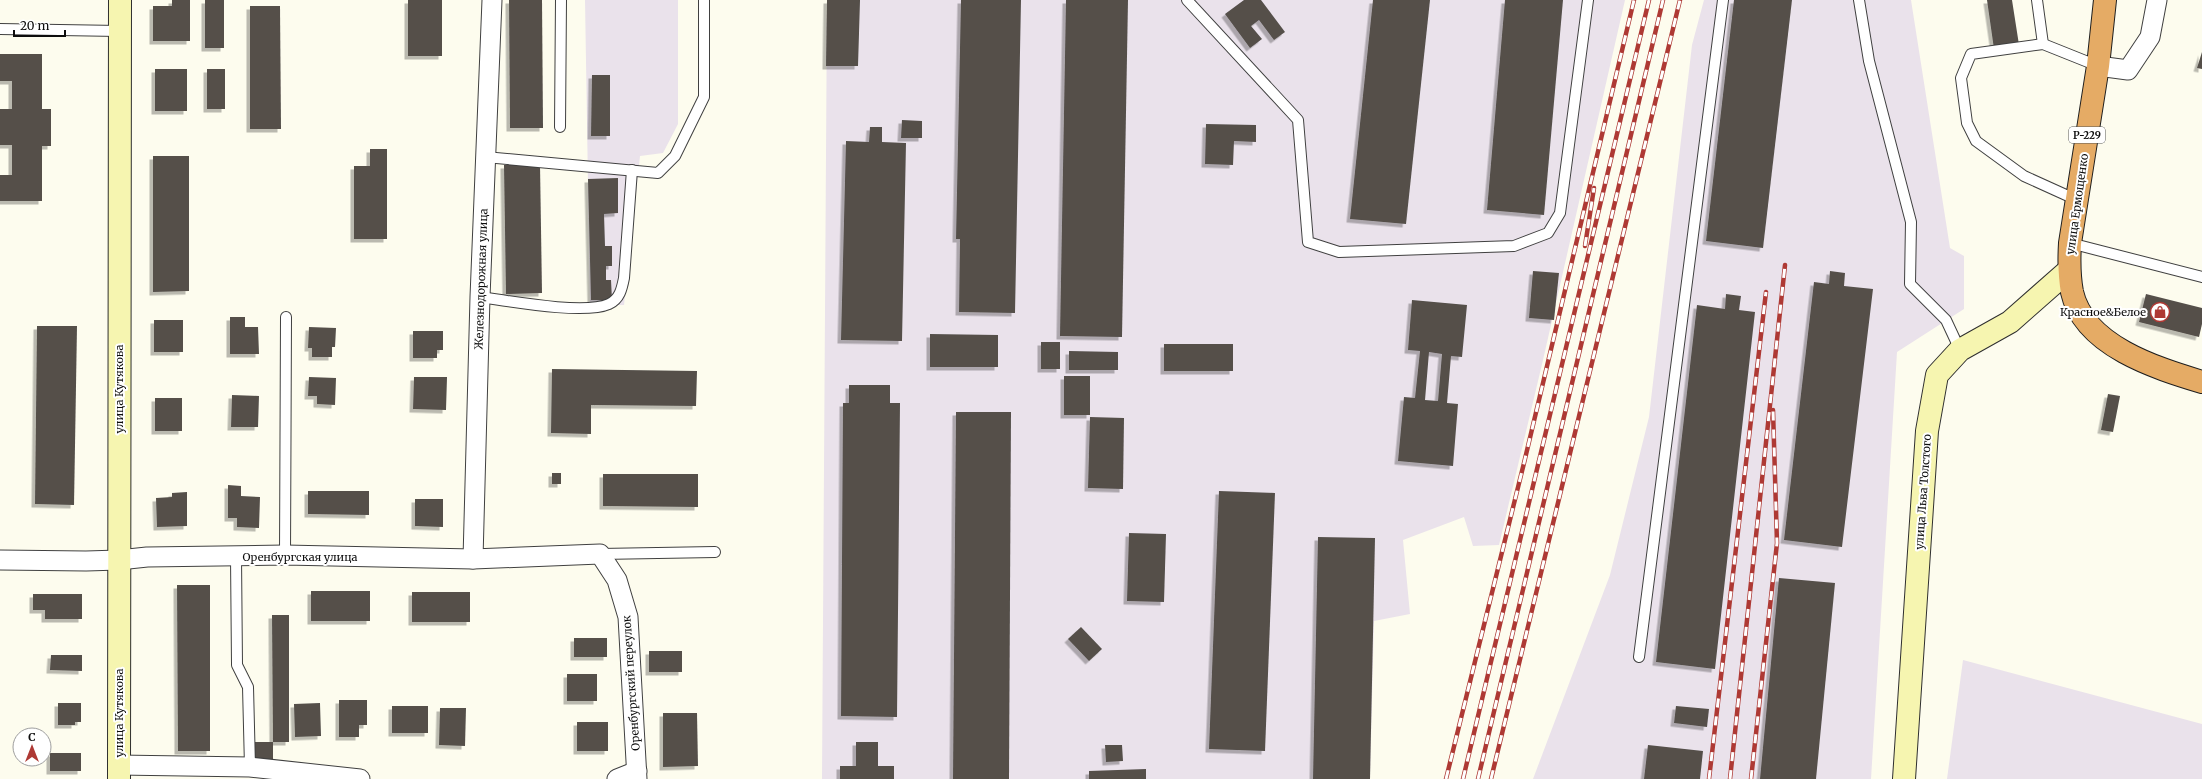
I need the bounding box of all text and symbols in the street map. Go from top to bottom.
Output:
scale bar [14,12,65,38]
text: 20 m [20,18,49,33]
road number: Р-229 [2069,127,2105,143]
street label: улица Ермощенко [2063,152,2091,255]
street label: Железнодорожная улица [472,208,490,350]
shop icon: Красное&Белое [2149,301,2171,323]
place label: Красное&Белое [2060,305,2146,319]
street label: улица Кутякова [112,345,126,433]
street label: улица Льва Толстого [1912,433,1934,550]
street label: Оренбургская улица [242,550,358,564]
street label: Оренбургский переулок [619,615,643,751]
street label: улица Кутякова [112,669,126,757]
north arrow [12,727,52,767]
text: С [28,730,36,744]

